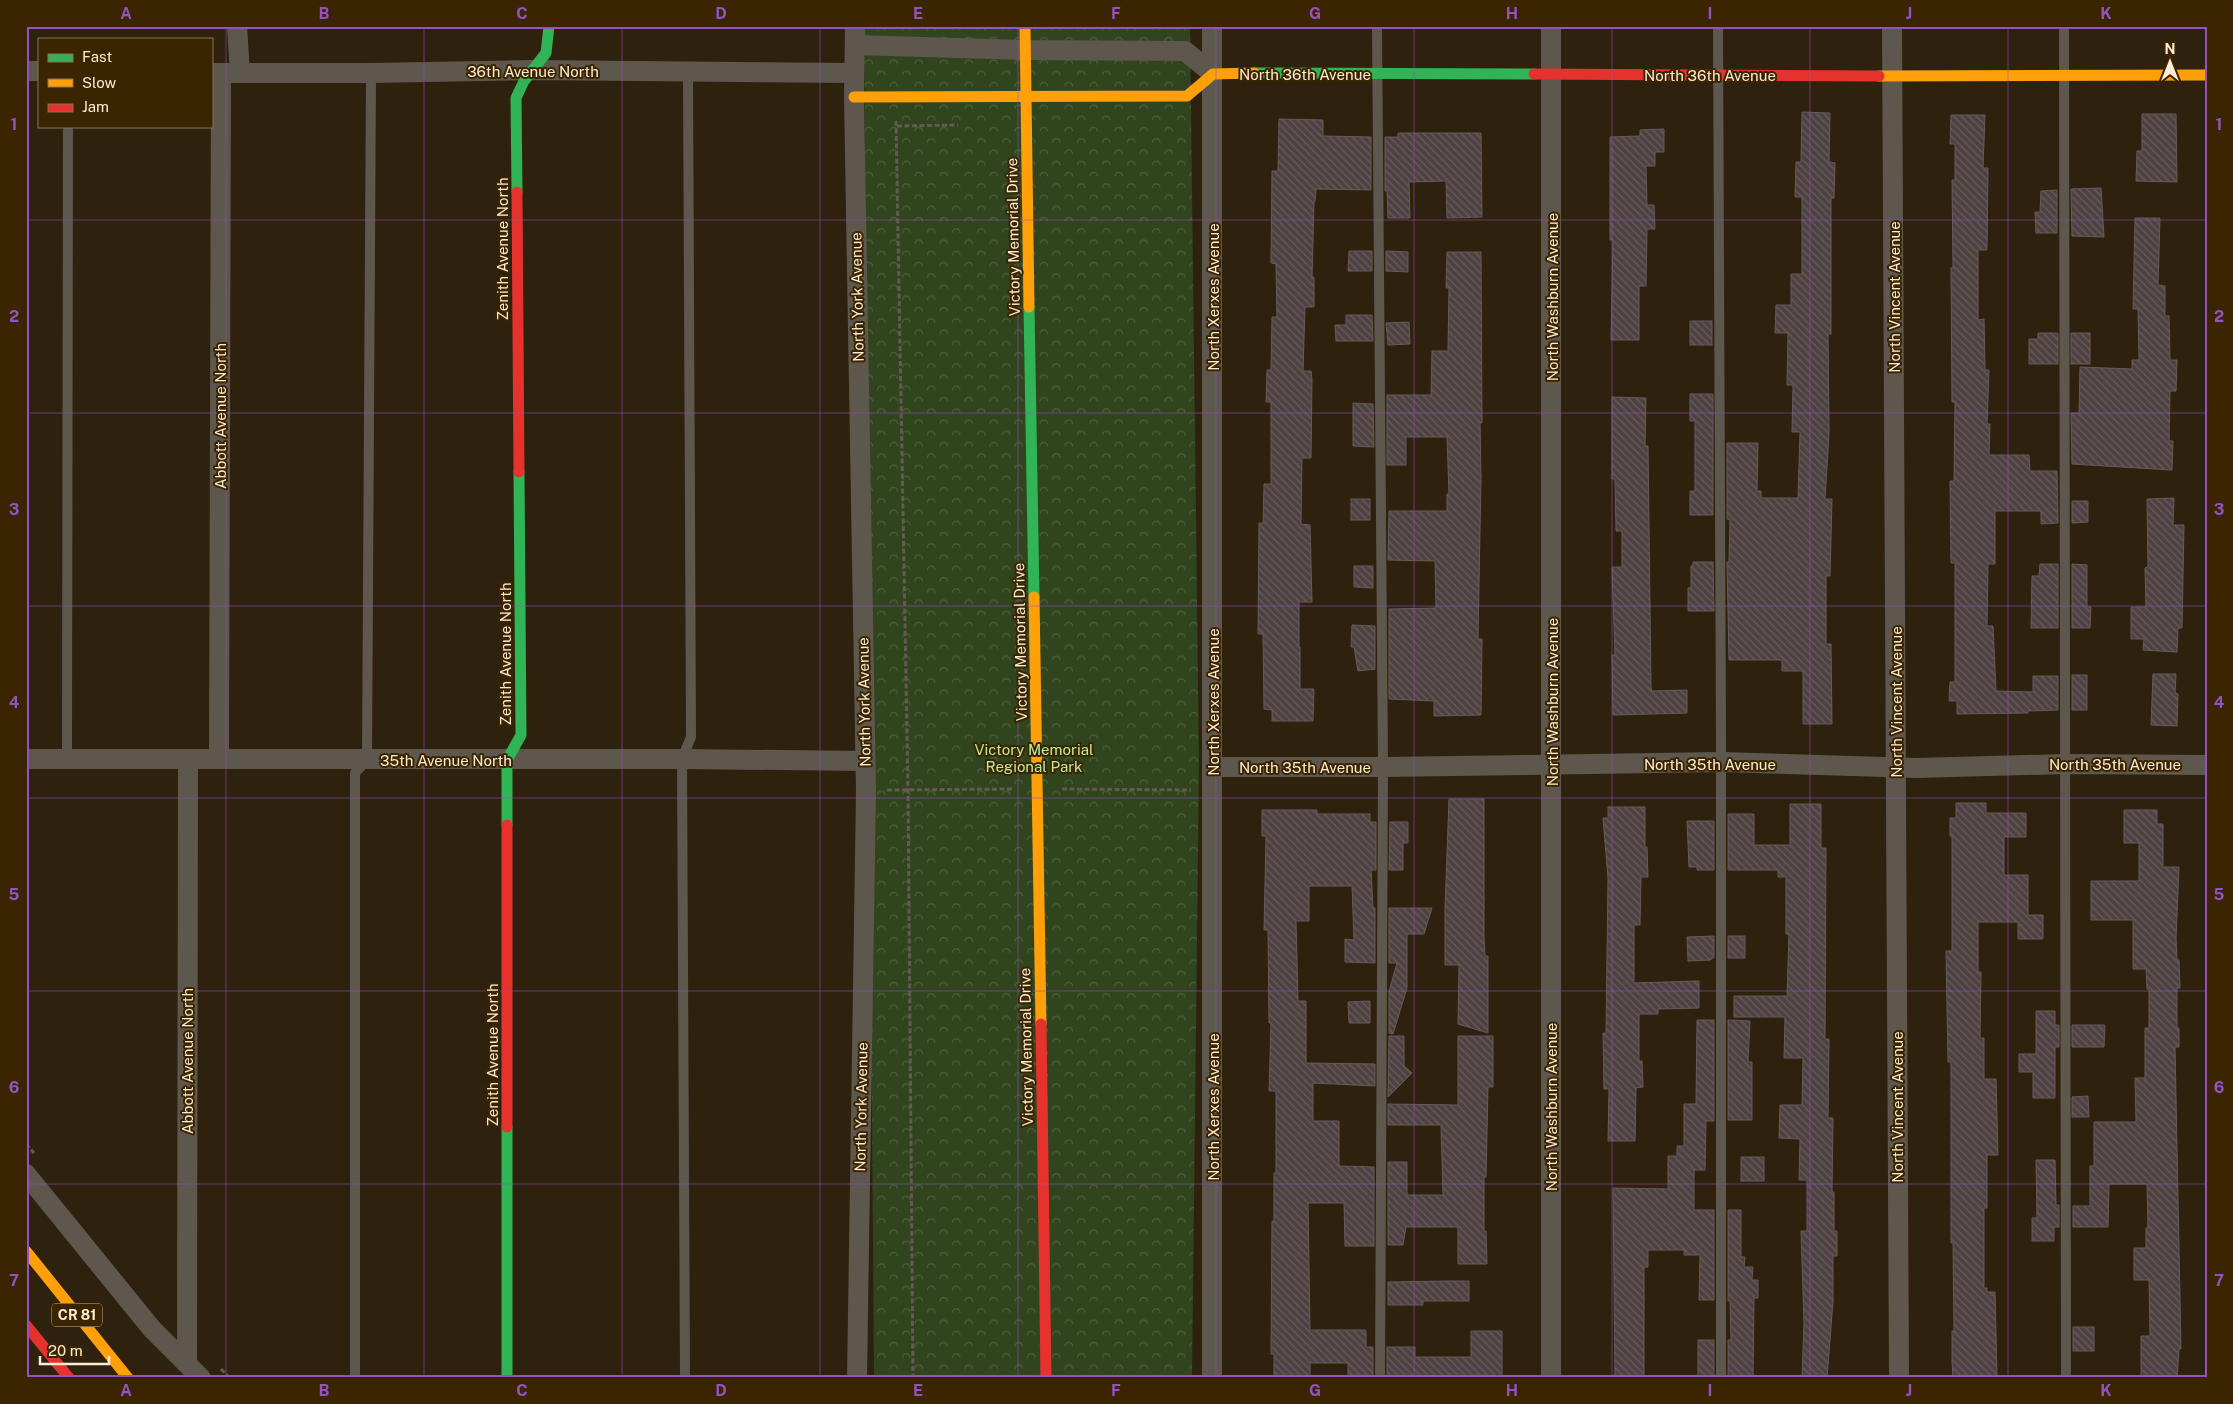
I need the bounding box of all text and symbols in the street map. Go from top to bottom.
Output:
text: A [120,4,132,23]
text: B [319,4,330,23]
text: C [516,4,528,23]
text: D [715,4,727,23]
text: E [913,4,923,23]
text: F [1111,4,1121,23]
text: G [1309,4,1321,23]
text: H [1506,4,1518,23]
text: I [1708,4,1712,23]
text: J [1906,4,1912,23]
text: K [2100,4,2112,23]
legend [38,38,212,128]
north arrow [2146,38,2196,88]
text: N [2165,41,2175,57]
text: Fast [82,48,112,65]
street label: 36th Avenue North [467,63,599,80]
street label: North 36th Avenue [1239,66,1371,83]
street label: North 36th Avenue [1644,67,1776,84]
text: Slow [82,74,117,91]
text: Jam [82,98,109,115]
text: 1 [11,115,17,134]
text: 1 [2216,115,2222,134]
street label: Victory Memorial Drive [1003,158,1023,316]
street label: Zenith Avenue North [494,177,511,321]
street label: North Washburn Avenue [1544,213,1561,381]
street label: North Vincent Avenue [1886,221,1903,373]
street label: North Xerxes Avenue [1205,223,1222,371]
street label: North York Avenue [847,232,867,362]
text: 2 [9,307,19,326]
text: 2 [2214,307,2224,326]
street label: Abbott Avenue North [212,343,229,489]
text: 3 [9,500,19,519]
text: 3 [2214,500,2224,519]
street label: Victory Memorial Drive [1010,563,1030,721]
street label: Zenith Avenue North [497,582,514,726]
street label: North Washburn Avenue [1544,618,1561,786]
street label: North Vincent Avenue [1888,626,1905,778]
street label: North Xerxes Avenue [1205,628,1222,776]
street label: North York Avenue [854,637,874,767]
text: 4 [9,693,20,712]
text: 4 [2214,693,2225,712]
park label: Victory Memorial Regional Park [975,741,1093,775]
street label: 35th Avenue North [380,752,512,769]
street label: North 35th Avenue [1644,756,1776,773]
street label: North 35th Avenue [2049,756,2181,773]
street label: North 35th Avenue [1239,759,1371,776]
text: 5 [9,885,20,904]
text: 5 [2214,885,2225,904]
street label: Victory Memorial Drive [1016,968,1036,1126]
street label: Zenith Avenue North [484,983,501,1127]
street label: Abbott Avenue North [179,988,196,1134]
street label: North Washburn Avenue [1543,1023,1560,1191]
street label: North Vincent Avenue [1889,1031,1906,1183]
street label: North Xerxes Avenue [1205,1033,1222,1181]
street label: North York Avenue [851,1042,871,1172]
text: 6 [9,1078,19,1097]
text: 6 [2214,1078,2224,1097]
text: 7 [9,1271,19,1290]
text: 7 [2214,1271,2224,1290]
road number: CR 81 [52,1304,102,1326]
scale bar [40,1334,109,1366]
text: 20 m [48,1342,83,1359]
text: A [120,1381,132,1400]
text: B [319,1381,330,1400]
text: C [516,1381,528,1400]
text: D [715,1381,727,1400]
text: E [913,1381,923,1400]
text: F [1111,1381,1121,1400]
text: G [1309,1381,1321,1400]
text: H [1506,1381,1518,1400]
text: I [1708,1381,1712,1400]
text: J [1906,1381,1912,1400]
text: K [2100,1381,2112,1400]

